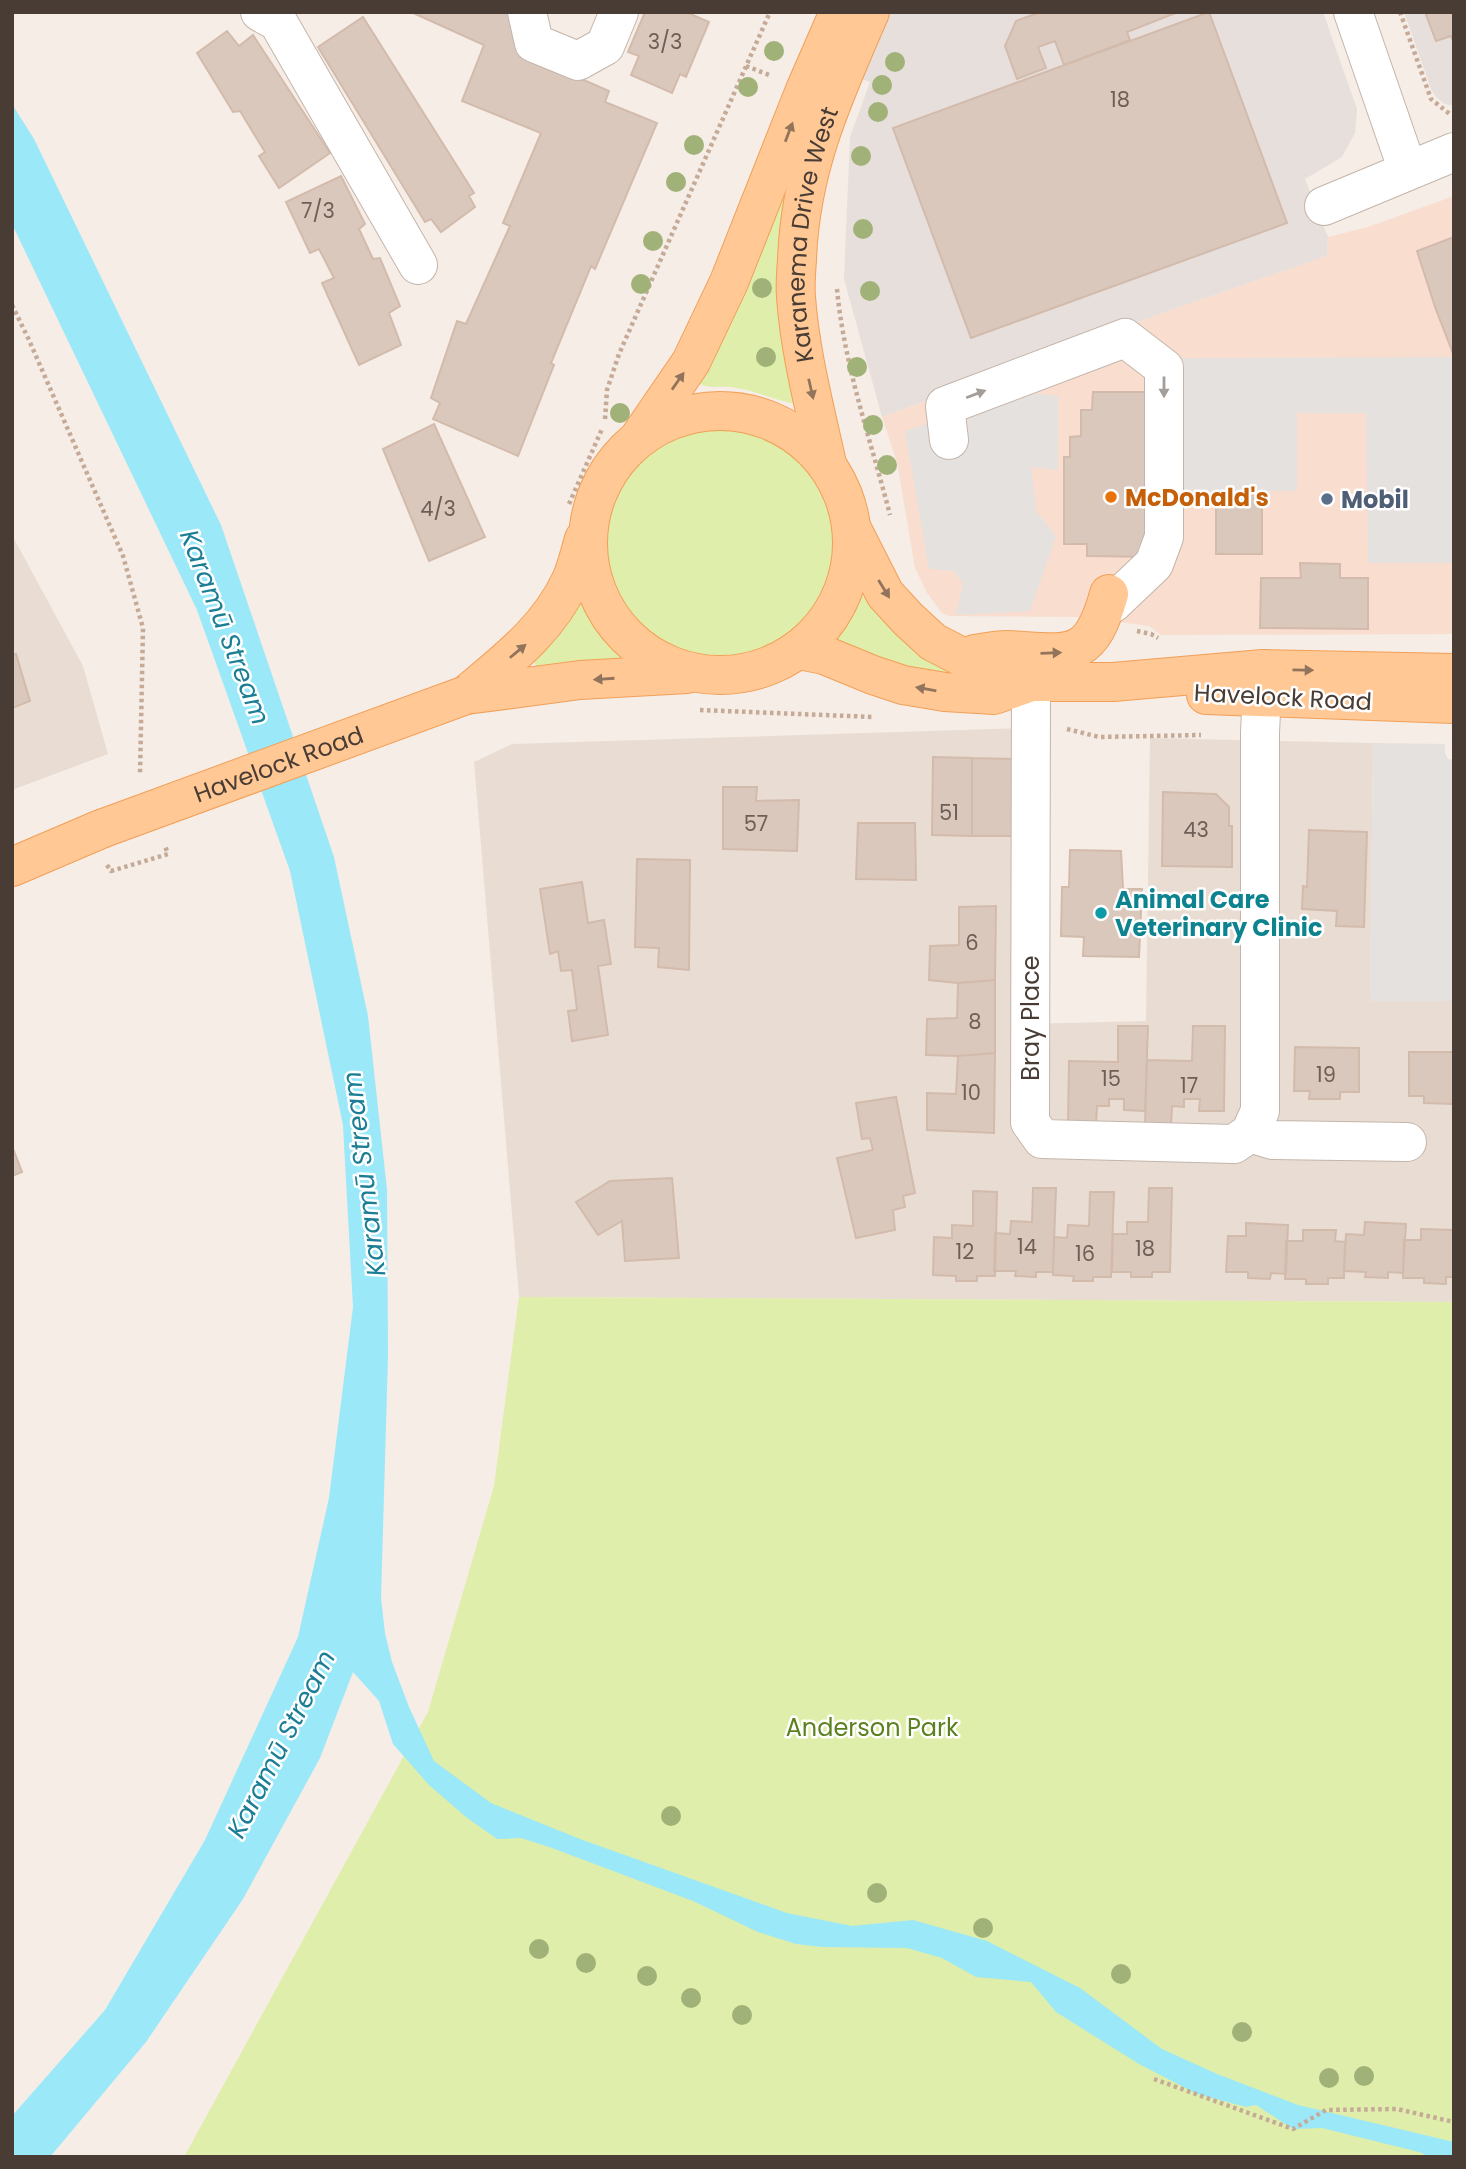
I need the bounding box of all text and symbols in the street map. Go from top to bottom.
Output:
house number: 3/3 [648,27,682,56]
house number: 18 [1110,85,1130,114]
street label: Karanema Drive West [779,102,846,365]
one-way arrow [783,122,794,143]
house number: 7/3 [301,196,335,225]
one-way arrow [672,371,685,391]
one-way arrow [1158,377,1170,399]
one-way arrow [805,378,816,400]
one-way arrow [966,389,987,400]
place label: McDonald's [1125,481,1269,514]
place label: Mobil [1341,483,1409,516]
marker: McDonald's [1103,489,1119,505]
marker: Mobil [1319,491,1335,507]
house number: 4/3 [420,494,456,523]
water label: Karamū Stream [171,524,279,730]
one-way arrow [878,580,891,599]
one-way arrow [509,643,527,659]
one-way arrow [1040,647,1062,658]
one-way arrow [1293,664,1315,676]
one-way arrow [592,673,614,684]
street label: Havelock Road [1193,676,1373,718]
one-way arrow [915,683,937,694]
street label: Havelock Road [189,718,368,810]
house number: 51 [939,798,959,827]
house number: 57 [744,809,768,838]
house number: 43 [1183,815,1209,844]
place label: Animal Care Veterinary Clinic [1115,883,1322,944]
marker: Animal Care Veterinary Clinic [1093,905,1109,921]
house number: 6 [965,928,979,957]
street label: Bray Place [1014,955,1047,1081]
house number: 8 [968,1007,982,1036]
house number: 19 [1316,1060,1336,1089]
house number: 15 [1101,1064,1121,1093]
water label: Karamū Stream [334,1069,394,1279]
house number: 17 [1180,1071,1198,1100]
house number: 10 [961,1078,981,1107]
house number: 14 [1017,1232,1037,1261]
house number: 18 [1135,1234,1155,1263]
house number: 12 [956,1237,974,1266]
house number: 16 [1075,1239,1095,1268]
water label: Karamū Stream [218,1644,344,1844]
park label: Anderson Park [786,1711,959,1744]

